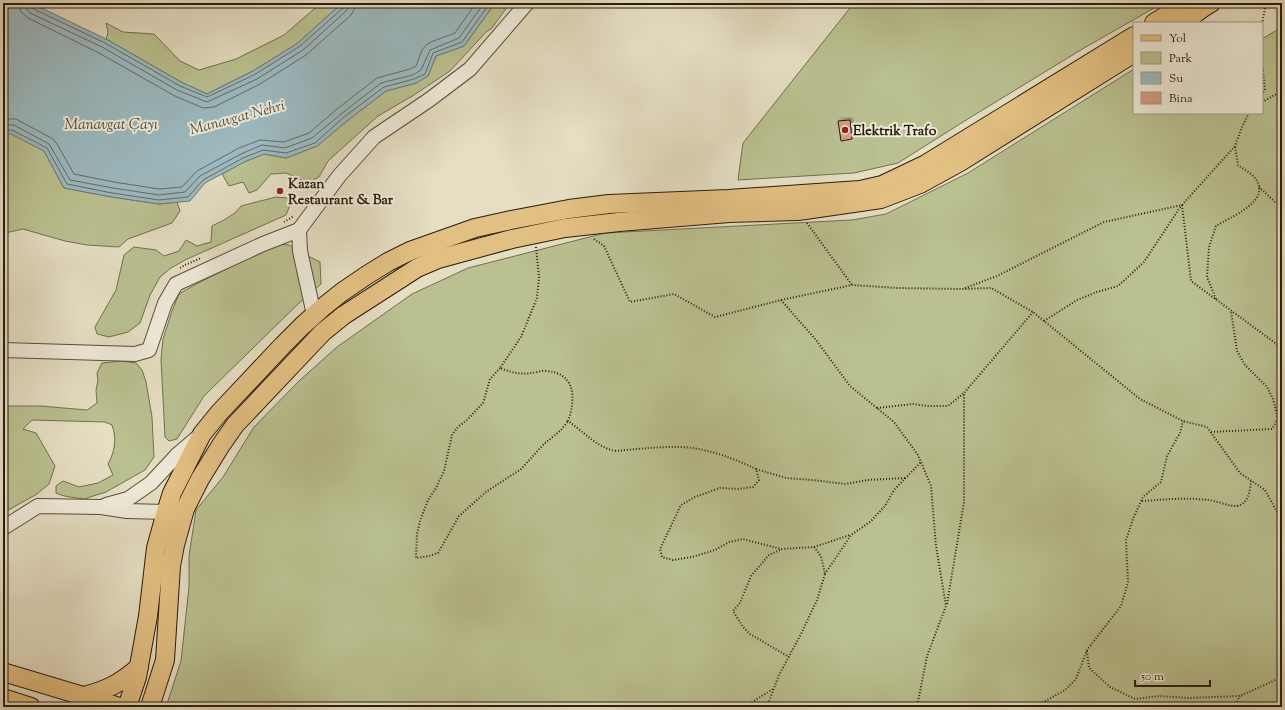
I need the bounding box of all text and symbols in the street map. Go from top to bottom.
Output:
legend [1133,22,1263,114]
text: Yol [1169,30,1187,48]
text: Park [1169,50,1192,68]
text: Su [1169,70,1183,88]
text: Bina [1169,90,1193,108]
water label: Manavgat Nehri [187,96,288,141]
water label: Manavgat Çayı [64,115,158,136]
place label: Elektrik Trafo [853,122,937,142]
marker: Elektrik Trafo [840,125,850,135]
place label: Kazan Restaurant & Bar [288,175,394,211]
marker: Kazan Restaurant & Bar [275,186,285,196]
scale bar [1135,662,1210,688]
text: 50 m [1140,668,1164,686]

